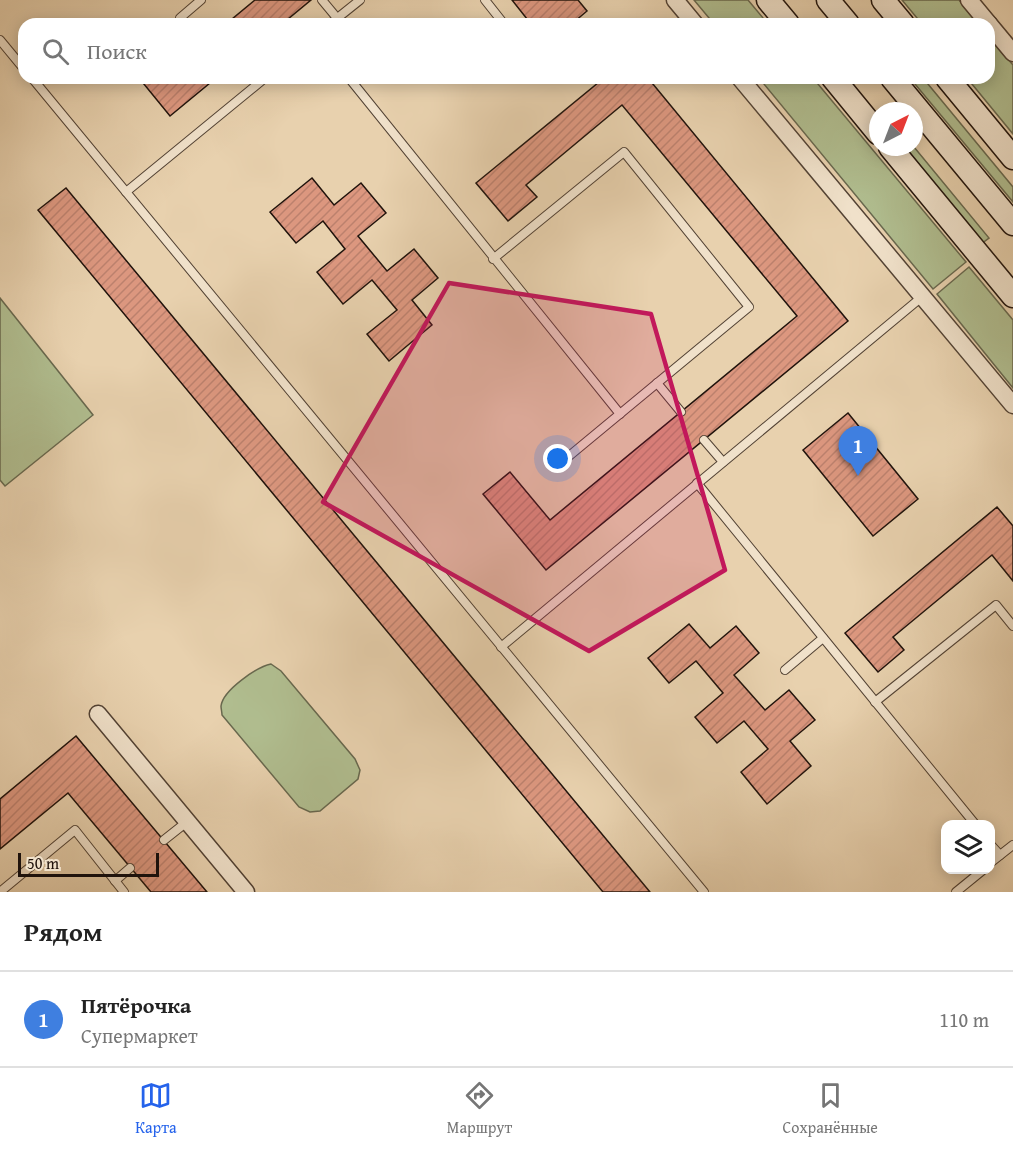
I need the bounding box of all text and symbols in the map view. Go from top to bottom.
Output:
search box [18,18,995,84]
icon: search [39,35,72,68]
text: Поиск [87,35,147,67]
north arrow [869,102,923,156]
pin: 1 [838,426,878,476]
your location [543,444,572,473]
map controls [941,820,995,874]
button: layers [941,820,995,874]
scale bar [18,850,159,878]
text: 50 m [27,851,59,875]
text: Рядом [24,912,102,951]
text: Пятёрочка [81,989,191,1021]
text: 1 [38,1005,49,1034]
text: 110 m [939,1005,989,1034]
text: Супермаркет [81,1021,198,1050]
tab: Карта [135,1079,177,1139]
tab: Маршрут [447,1079,512,1139]
tab: Сохранённые [783,1079,878,1139]

